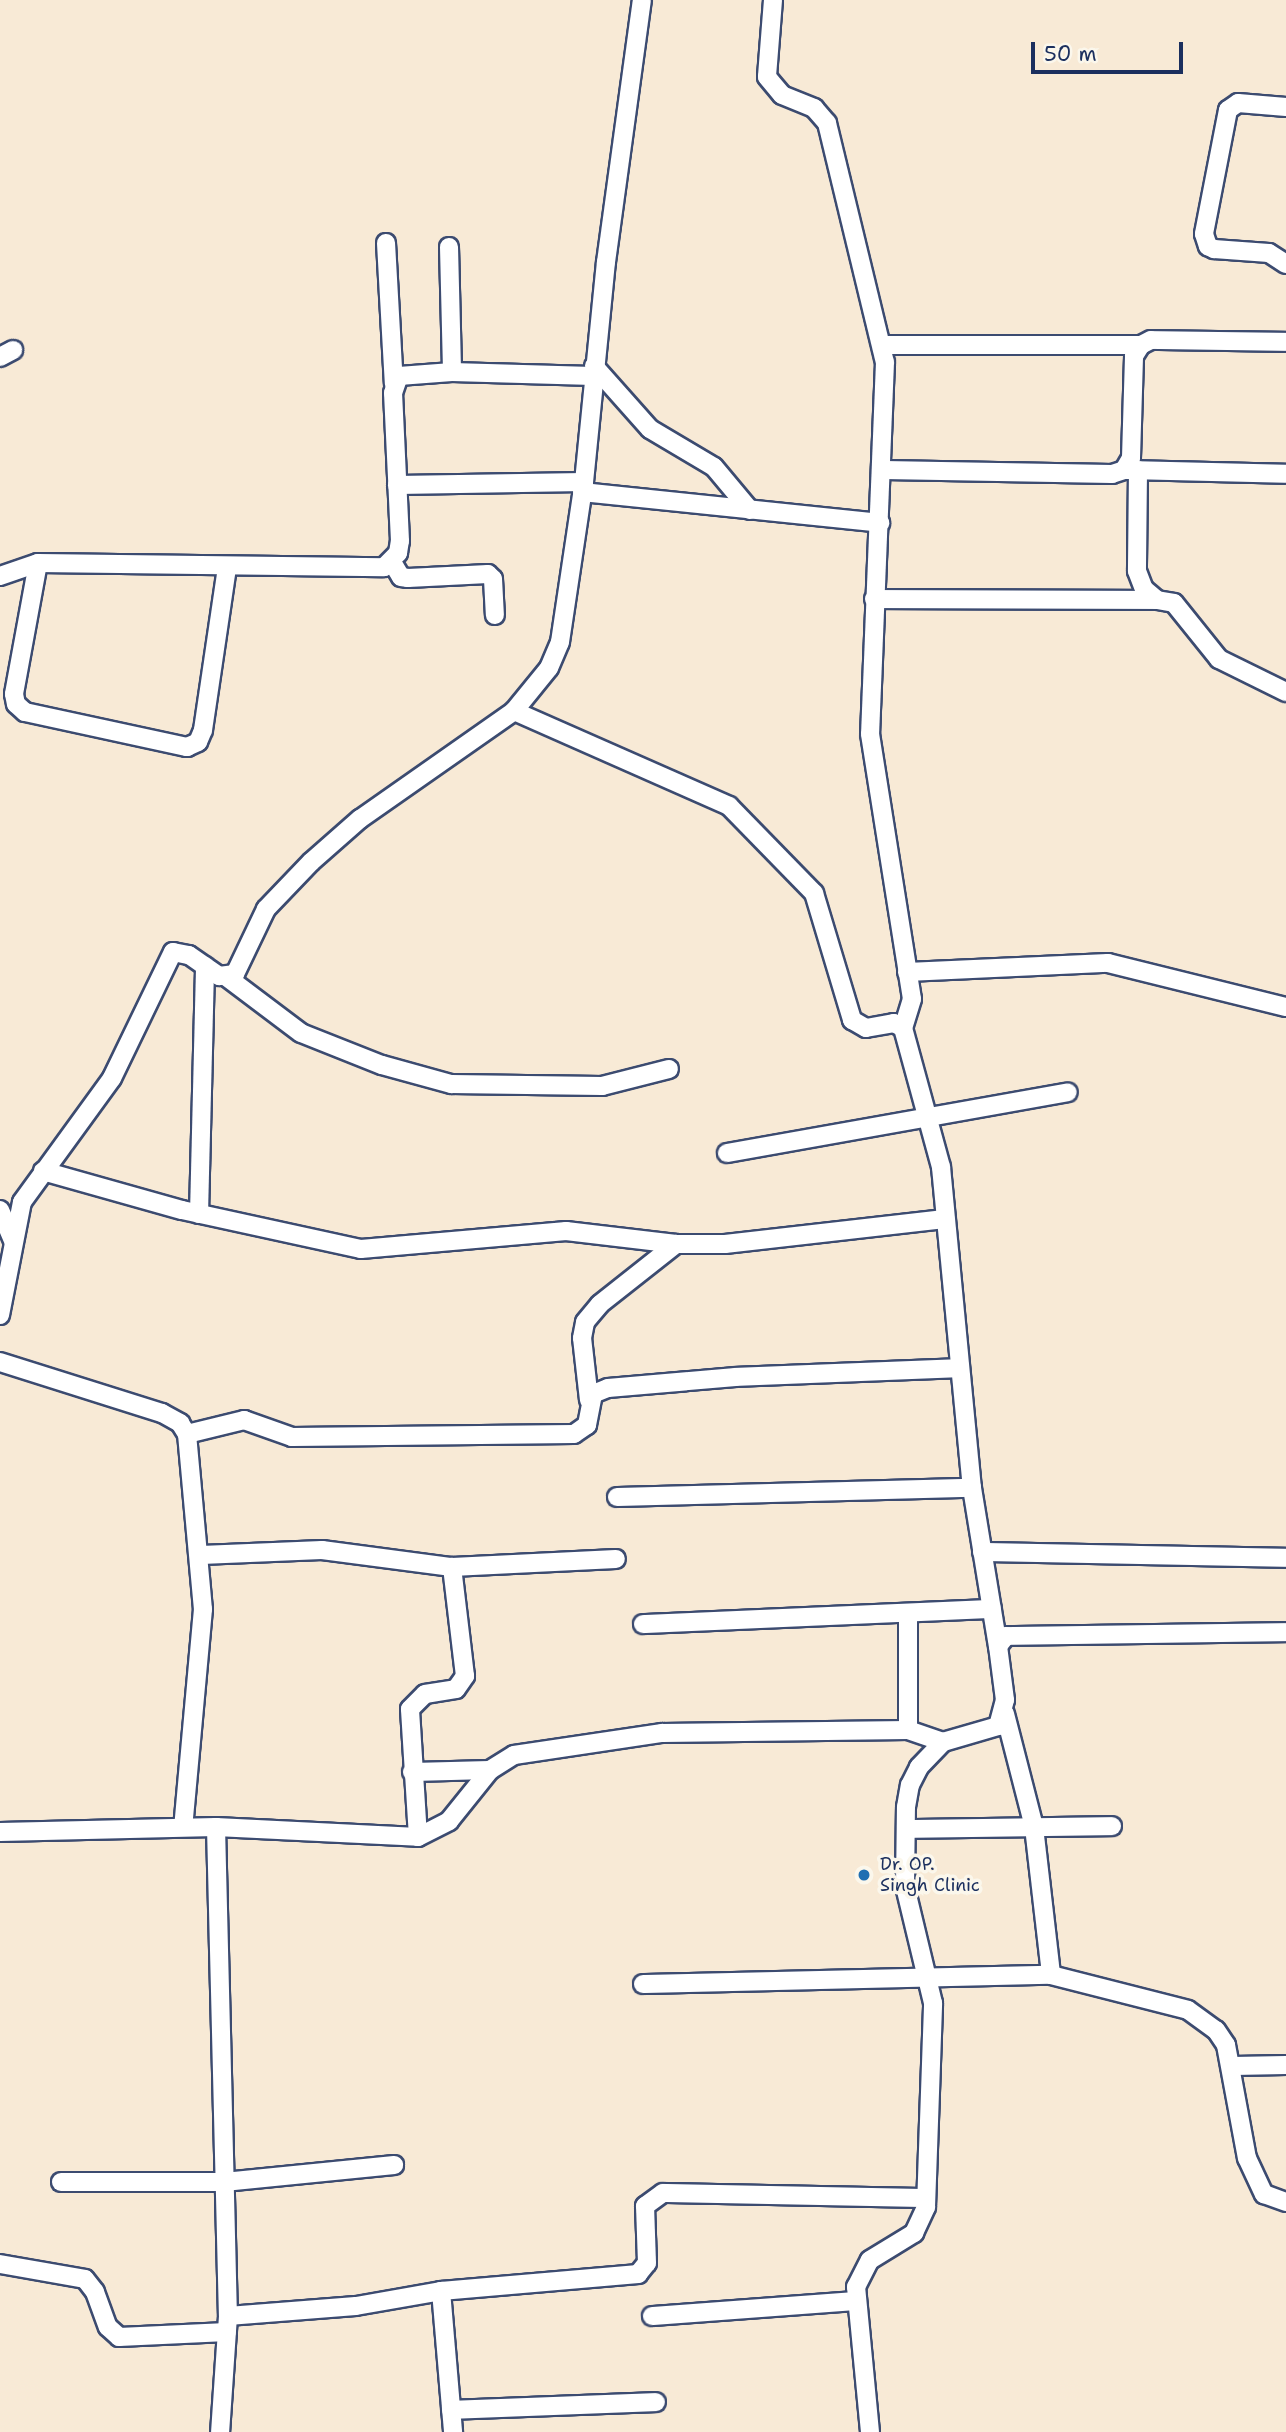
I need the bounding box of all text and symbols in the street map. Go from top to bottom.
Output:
scale bar [1034,28,1186,72]
text: 50 m [1044,40,1097,68]
place label: Dr. OP. Singh Clinic [880,1854,980,1896]
marker: Dr. OP. Singh Clinic [854,1865,874,1885]

